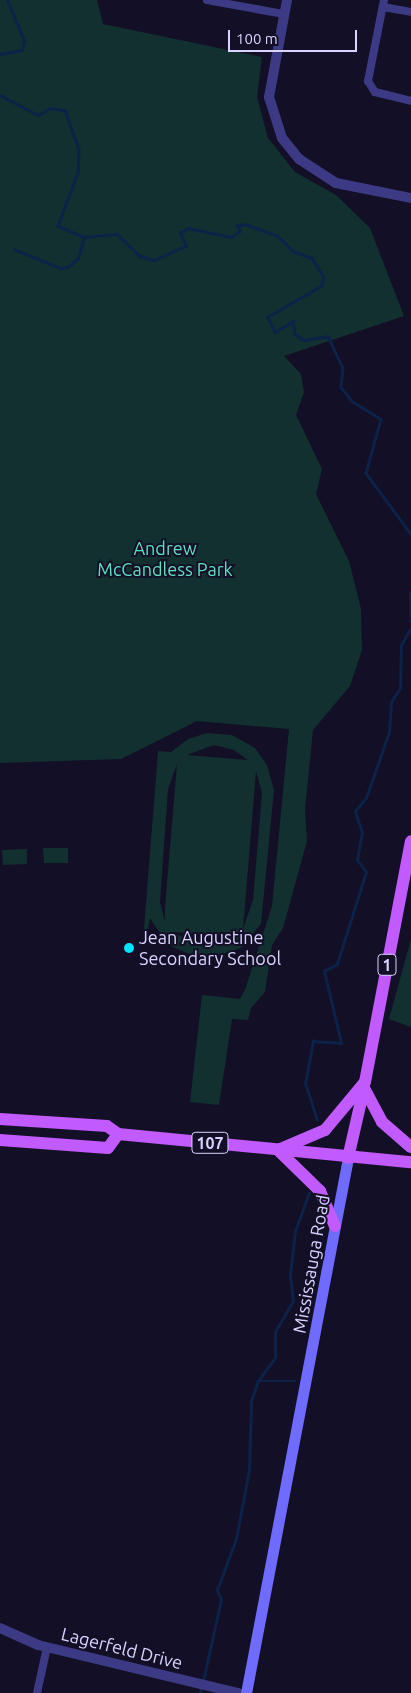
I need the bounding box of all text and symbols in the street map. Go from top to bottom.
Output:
scale bar [231,20,360,52]
text: 100 m [236,30,278,47]
park label: Andrew McCandless Park [97,538,233,580]
place label: Jean Augustine Secondary School [139,927,281,970]
marker: Jean Augustine Secondary School [123,942,135,954]
road number: 1 [377,952,397,978]
road number: 107 [191,1130,229,1156]
street label: Mississauga Road [288,1193,334,1335]
street label: Lagerfeld Drive [59,1622,185,1674]

